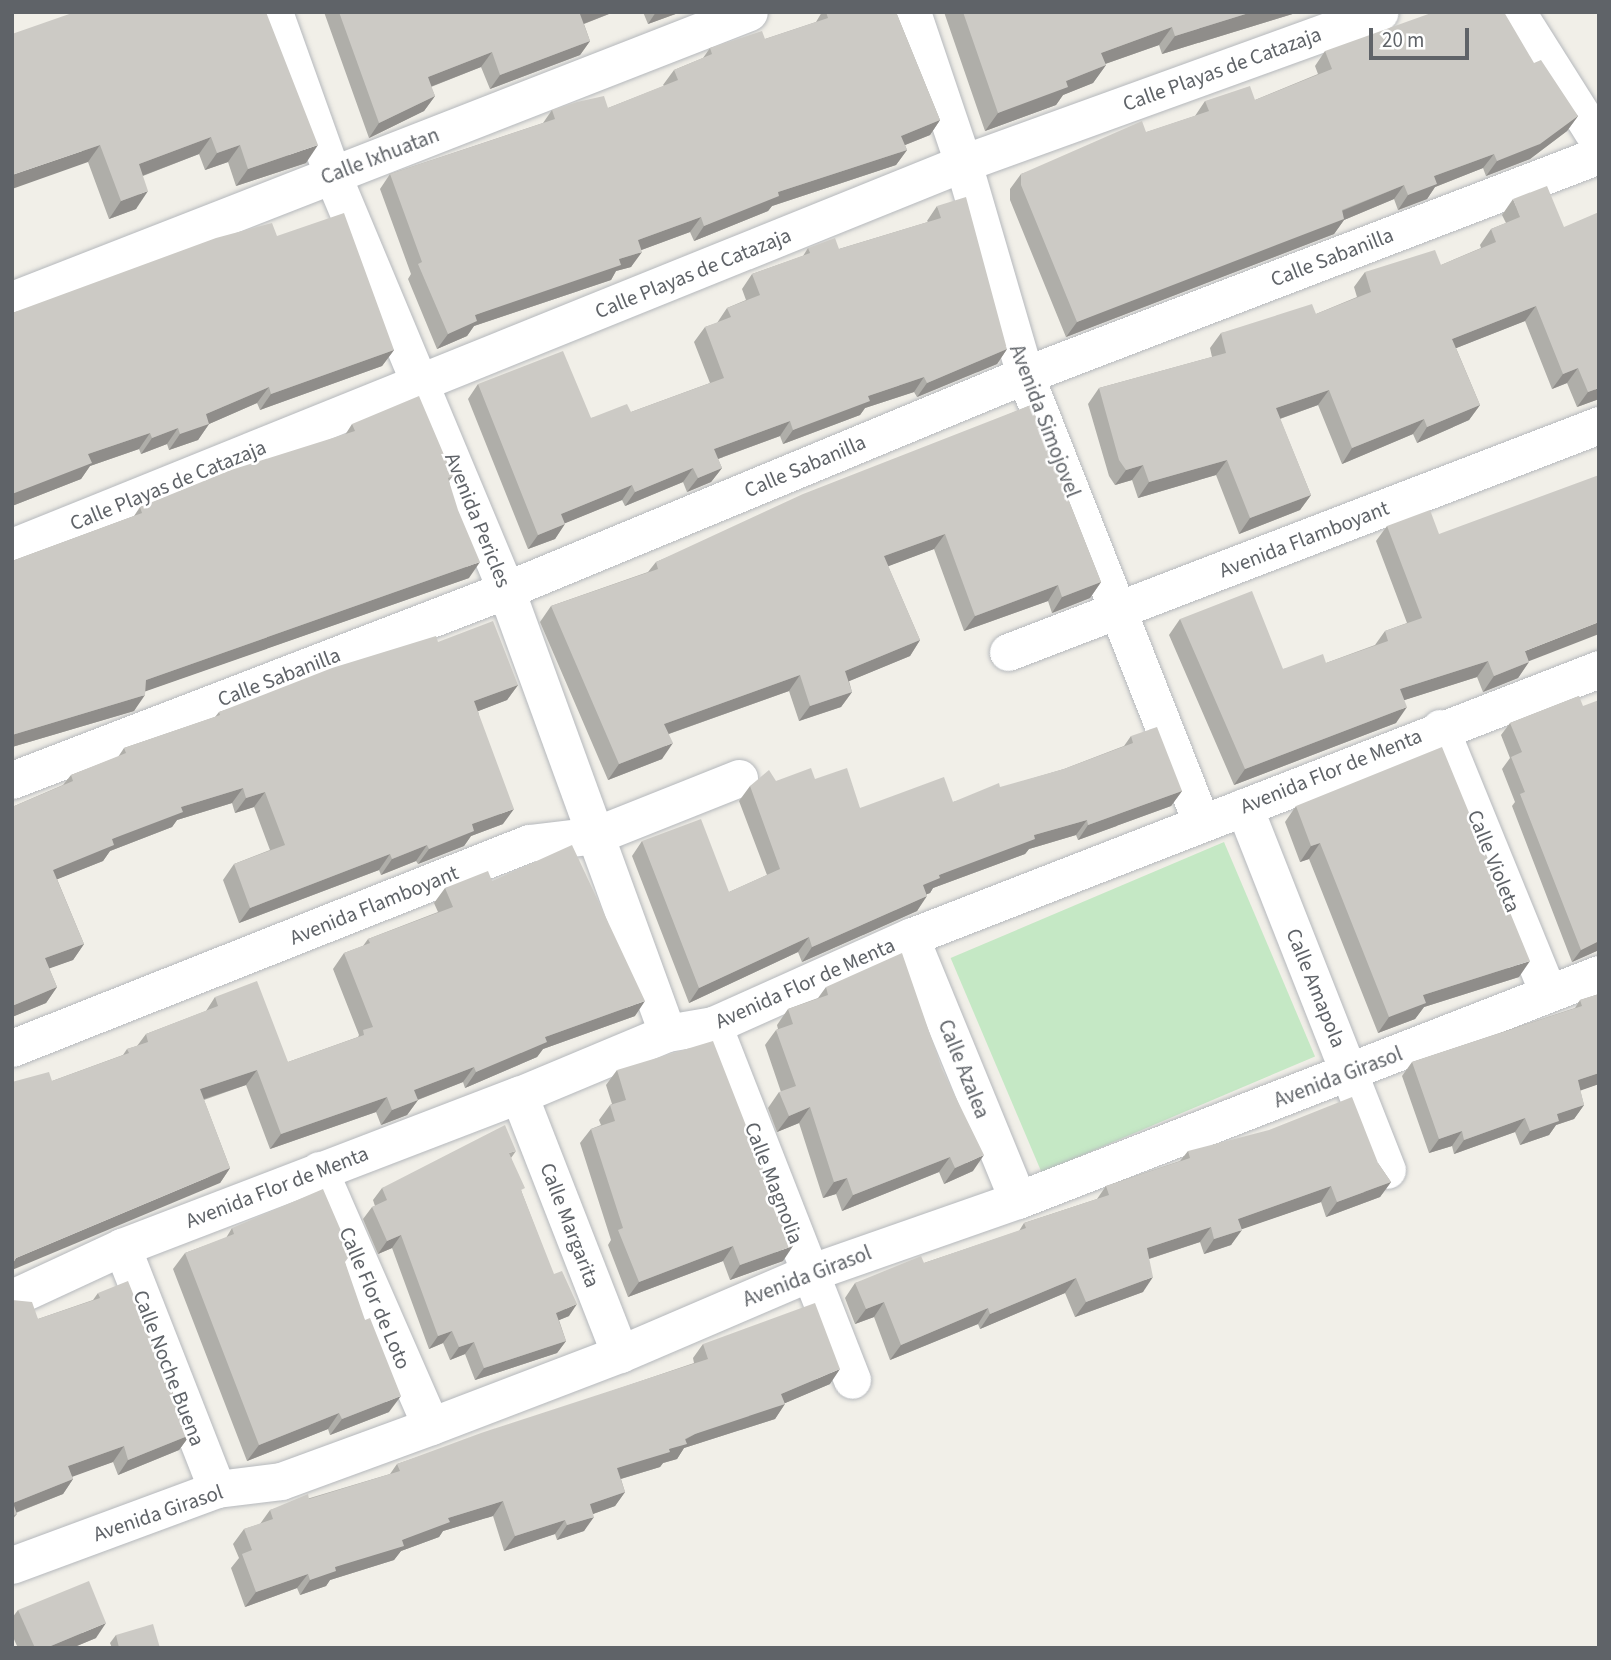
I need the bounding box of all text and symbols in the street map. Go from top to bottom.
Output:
scale bar [1373,14,1473,58]
street label: Calle Playas de Catazaja [1119,21,1325,117]
text: 20 m [1382,25,1424,55]
street label: Calle Ixhuatan [317,122,443,190]
street label: Calle Playas de Catazaja [591,222,795,324]
street label: Calle Sabanilla [1267,222,1397,292]
street label: Avenida Simojovel [1004,341,1086,501]
street label: Calle Sabanilla [740,429,870,503]
street label: Calle Playas de Catazaja [66,434,270,536]
street label: Avenida Pericles [440,449,516,591]
street label: Avenida Flamboyant [1216,495,1392,583]
street label: Calle Sabanilla [214,642,344,712]
street label: Avenida Flor de Menta [1236,723,1426,819]
street label: Calle Violeta [1462,806,1526,916]
street label: Avenida Flamboyant [286,860,462,950]
street label: Calle Amapola [1281,925,1351,1051]
street label: Avenida Flor de Menta [711,932,899,1034]
street label: Calle Azalea [933,1016,995,1122]
street label: Avenida Girasol [1270,1041,1406,1113]
street label: Calle Magnolia [739,1119,809,1247]
street label: Avenida Flor de Menta [182,1141,372,1233]
street label: Calle Margarita [535,1159,605,1291]
street label: Calle Flor de Loto [334,1223,416,1373]
street label: Avenida Girasol [739,1240,875,1312]
street label: Calle Noche Buena [128,1287,210,1449]
street label: Avenida Girasol [90,1479,226,1547]

